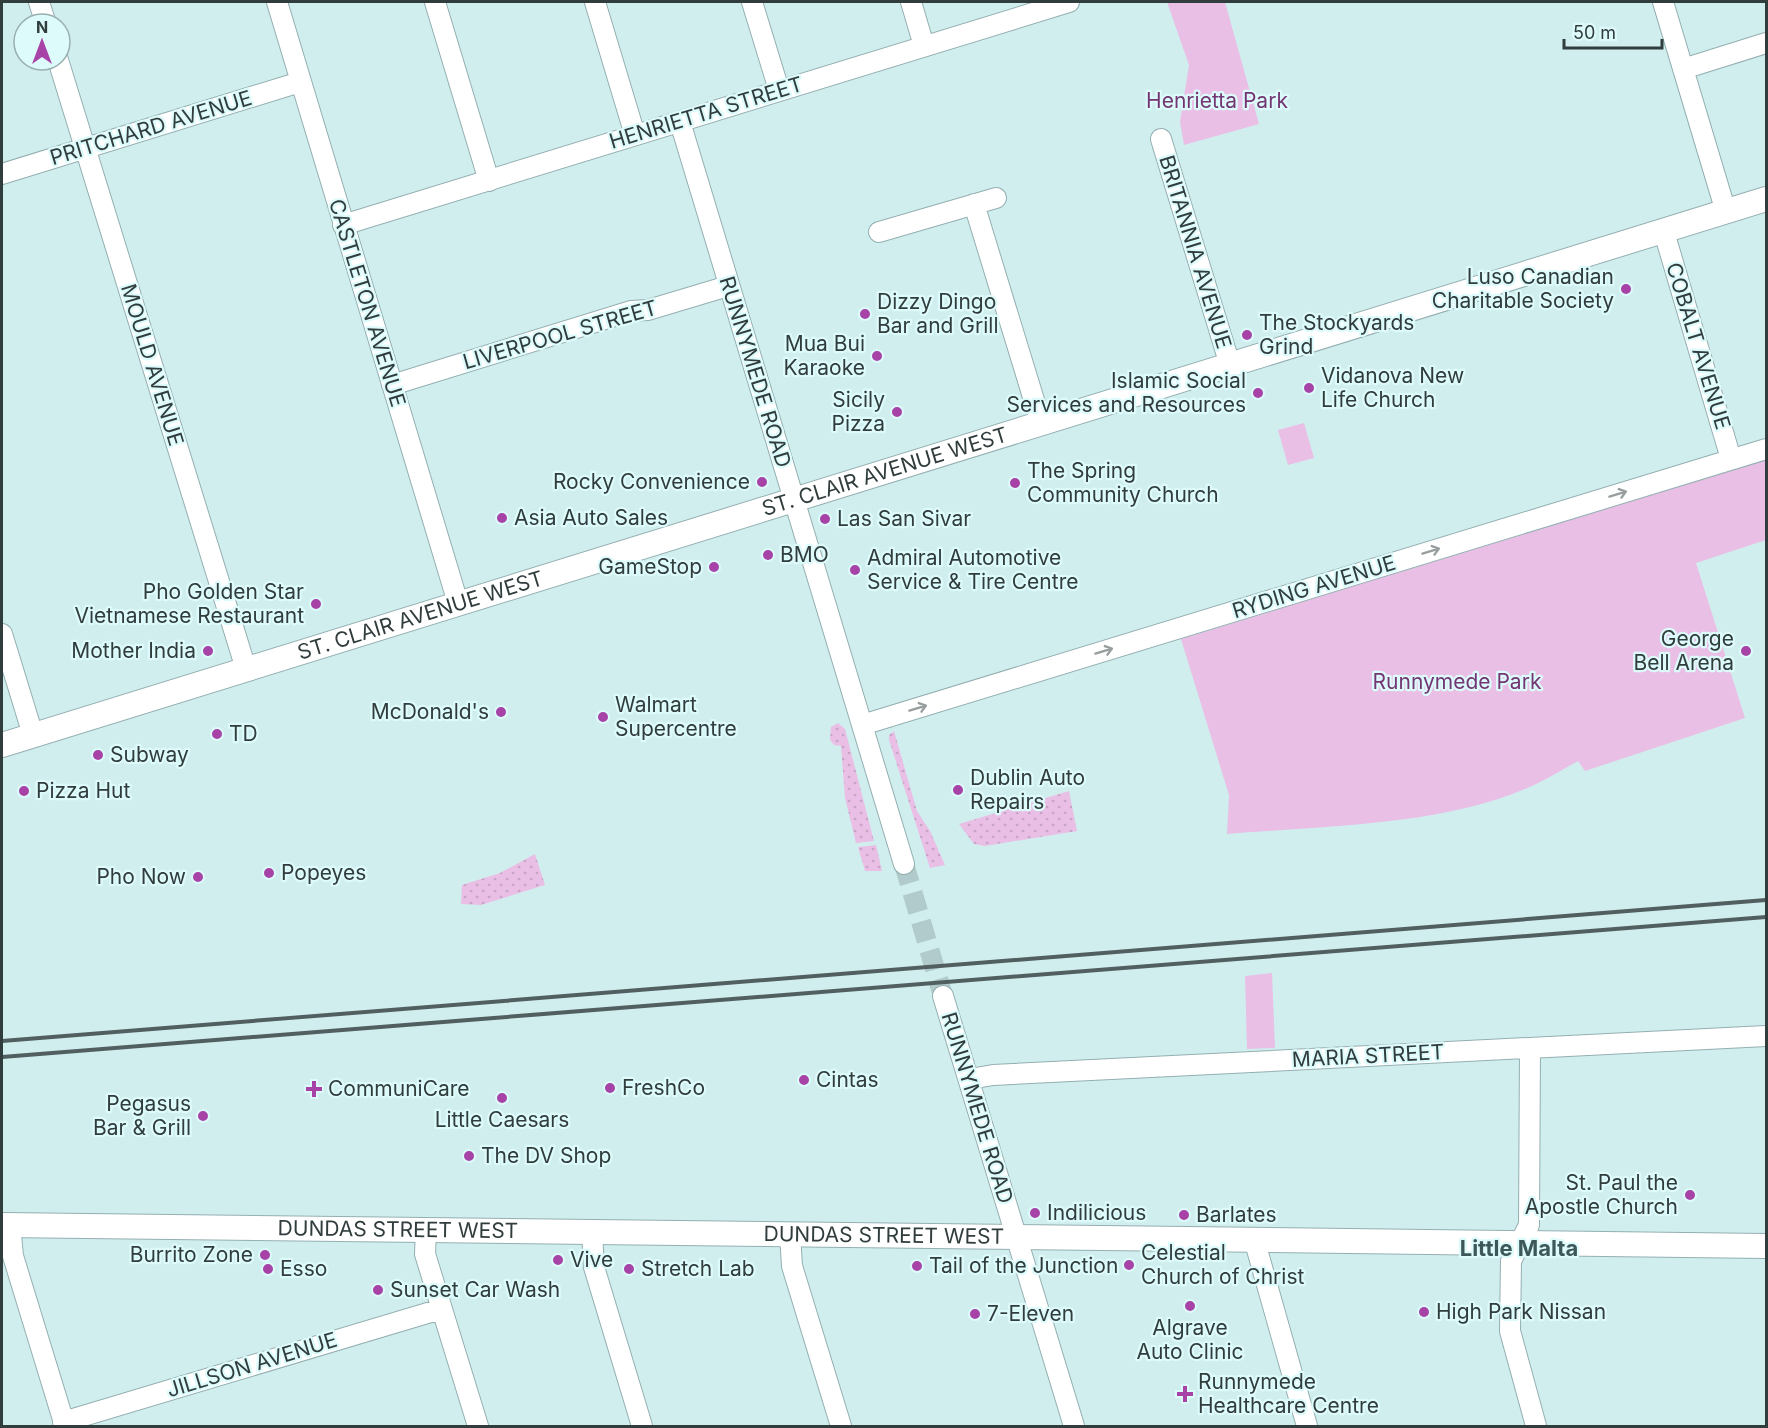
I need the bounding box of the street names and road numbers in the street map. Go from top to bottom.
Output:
street label: HENRIETTA STREET [606,71,806,154]
street label: PRITCHARD AVENUE [47,85,255,170]
street label: BRITANNIA AVENUE [1154,152,1237,352]
street label: CASTLETON AVENUE [324,196,411,410]
street label: COBALT AVENUE [1661,259,1736,432]
street label: RUNNYMEDE ROAD [714,273,796,471]
street label: MOULD AVENUE [116,281,189,449]
street label: LIVERPOOL STREET [460,295,660,374]
street label: ST. CLAIR AVENUE WEST [759,422,1010,521]
street label: RYDING AVENUE [1229,550,1399,623]
street label: ST. CLAIR AVENUE WEST [294,565,546,665]
street label: RUNNYMEDE ROAD [936,1009,1018,1207]
street label: MARIA STREET [1291,1039,1445,1072]
street label: DUNDAS STREET WEST [278,1215,518,1243]
street label: DUNDAS STREET WEST [763,1221,1004,1249]
street label: JILLSON AVENUE [164,1327,340,1402]

